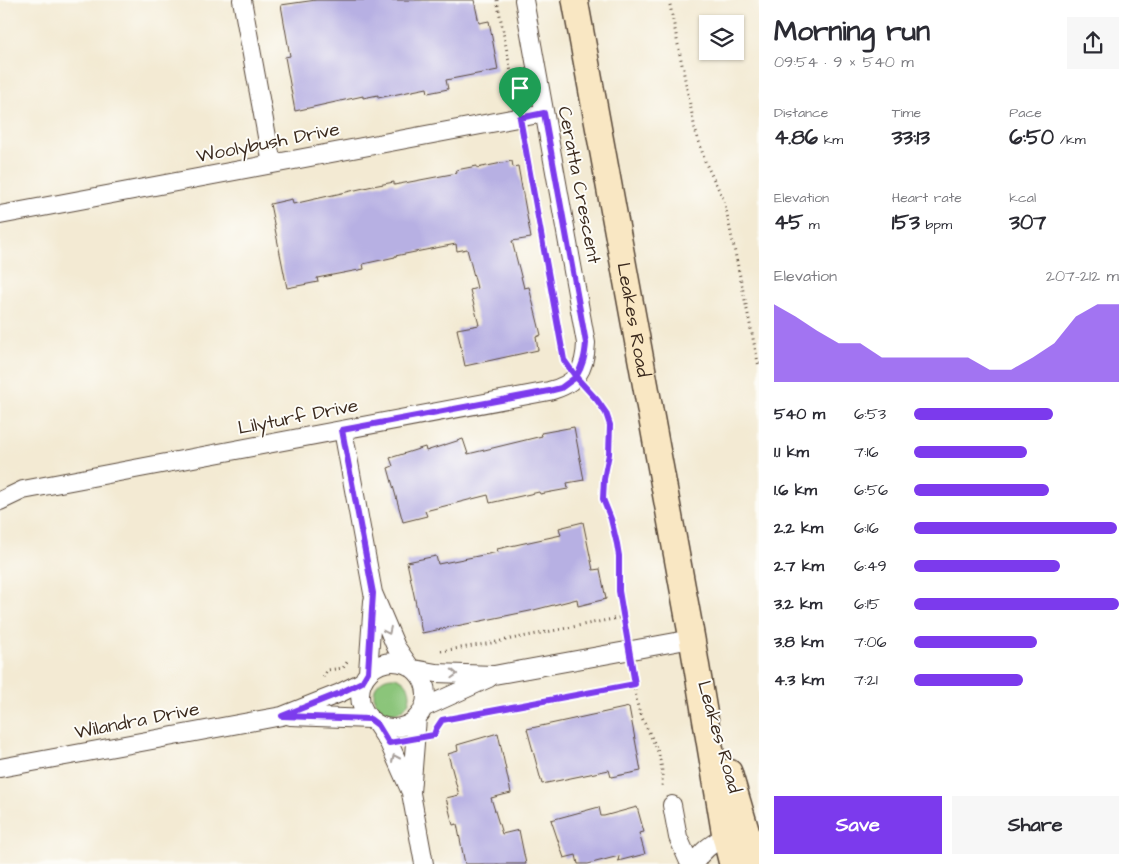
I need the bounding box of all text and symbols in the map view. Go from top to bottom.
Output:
text: Morning run [774,12,930,51]
map controls [699,15,744,60]
button: layers [699,15,744,60]
button: share [1067,17,1119,69]
text: 09:54 · 9 × 540 m [774,51,914,73]
pin [499,67,541,118]
icon: arrive [506,74,534,102]
text: Distance [774,103,828,123]
text: Time [892,103,921,123]
text: Pace [1009,103,1042,123]
street label: Ceratta Crescent [551,104,608,266]
street label: Woolybush Drive [194,116,342,171]
text: 4.86 [774,123,818,152]
text: 33:13 [892,123,930,152]
text: 6:50 [1009,123,1054,152]
text: km [818,130,843,150]
text: /km [1054,130,1086,150]
text: Elevation [774,188,829,208]
text: Heart rate [892,188,962,208]
text: kcal [1009,188,1036,208]
text: 45 [774,208,803,237]
text: 153 [892,208,920,237]
text: 307 [1009,208,1046,237]
text: m [803,215,820,235]
text: bpm [920,215,952,235]
street label: Leakes Road [610,260,657,379]
text: Elevation [774,265,837,287]
text: 207–212 m [1046,265,1119,287]
street label: Lilyturf Drive [236,392,361,443]
text: 540 m [774,403,825,425]
text: 6:53 [854,403,886,425]
text: 1.1 km [774,441,809,463]
text: 7:16 [854,441,879,463]
text: 1.6 km [774,479,817,501]
text: 6:56 [854,479,888,501]
text: 2.2 km [774,517,823,539]
text: 6:16 [854,517,879,539]
text: 2.7 km [774,555,824,577]
text: 6:49 [854,555,887,577]
text: 3.2 km [774,593,822,615]
text: 6:15 [854,593,880,615]
one-way arrow [382,626,393,635]
text: 3.8 km [774,631,823,653]
text: 7:06 [854,631,887,653]
one-way arrow [450,668,458,679]
text: 4.3 km [774,669,824,691]
text: 7:21 [854,669,878,691]
street label: Leakes Road [690,678,748,797]
street label: Wilandra Drive [72,696,202,746]
one-way arrow [391,754,402,763]
button: Save [774,796,942,854]
button: Share [952,796,1119,854]

